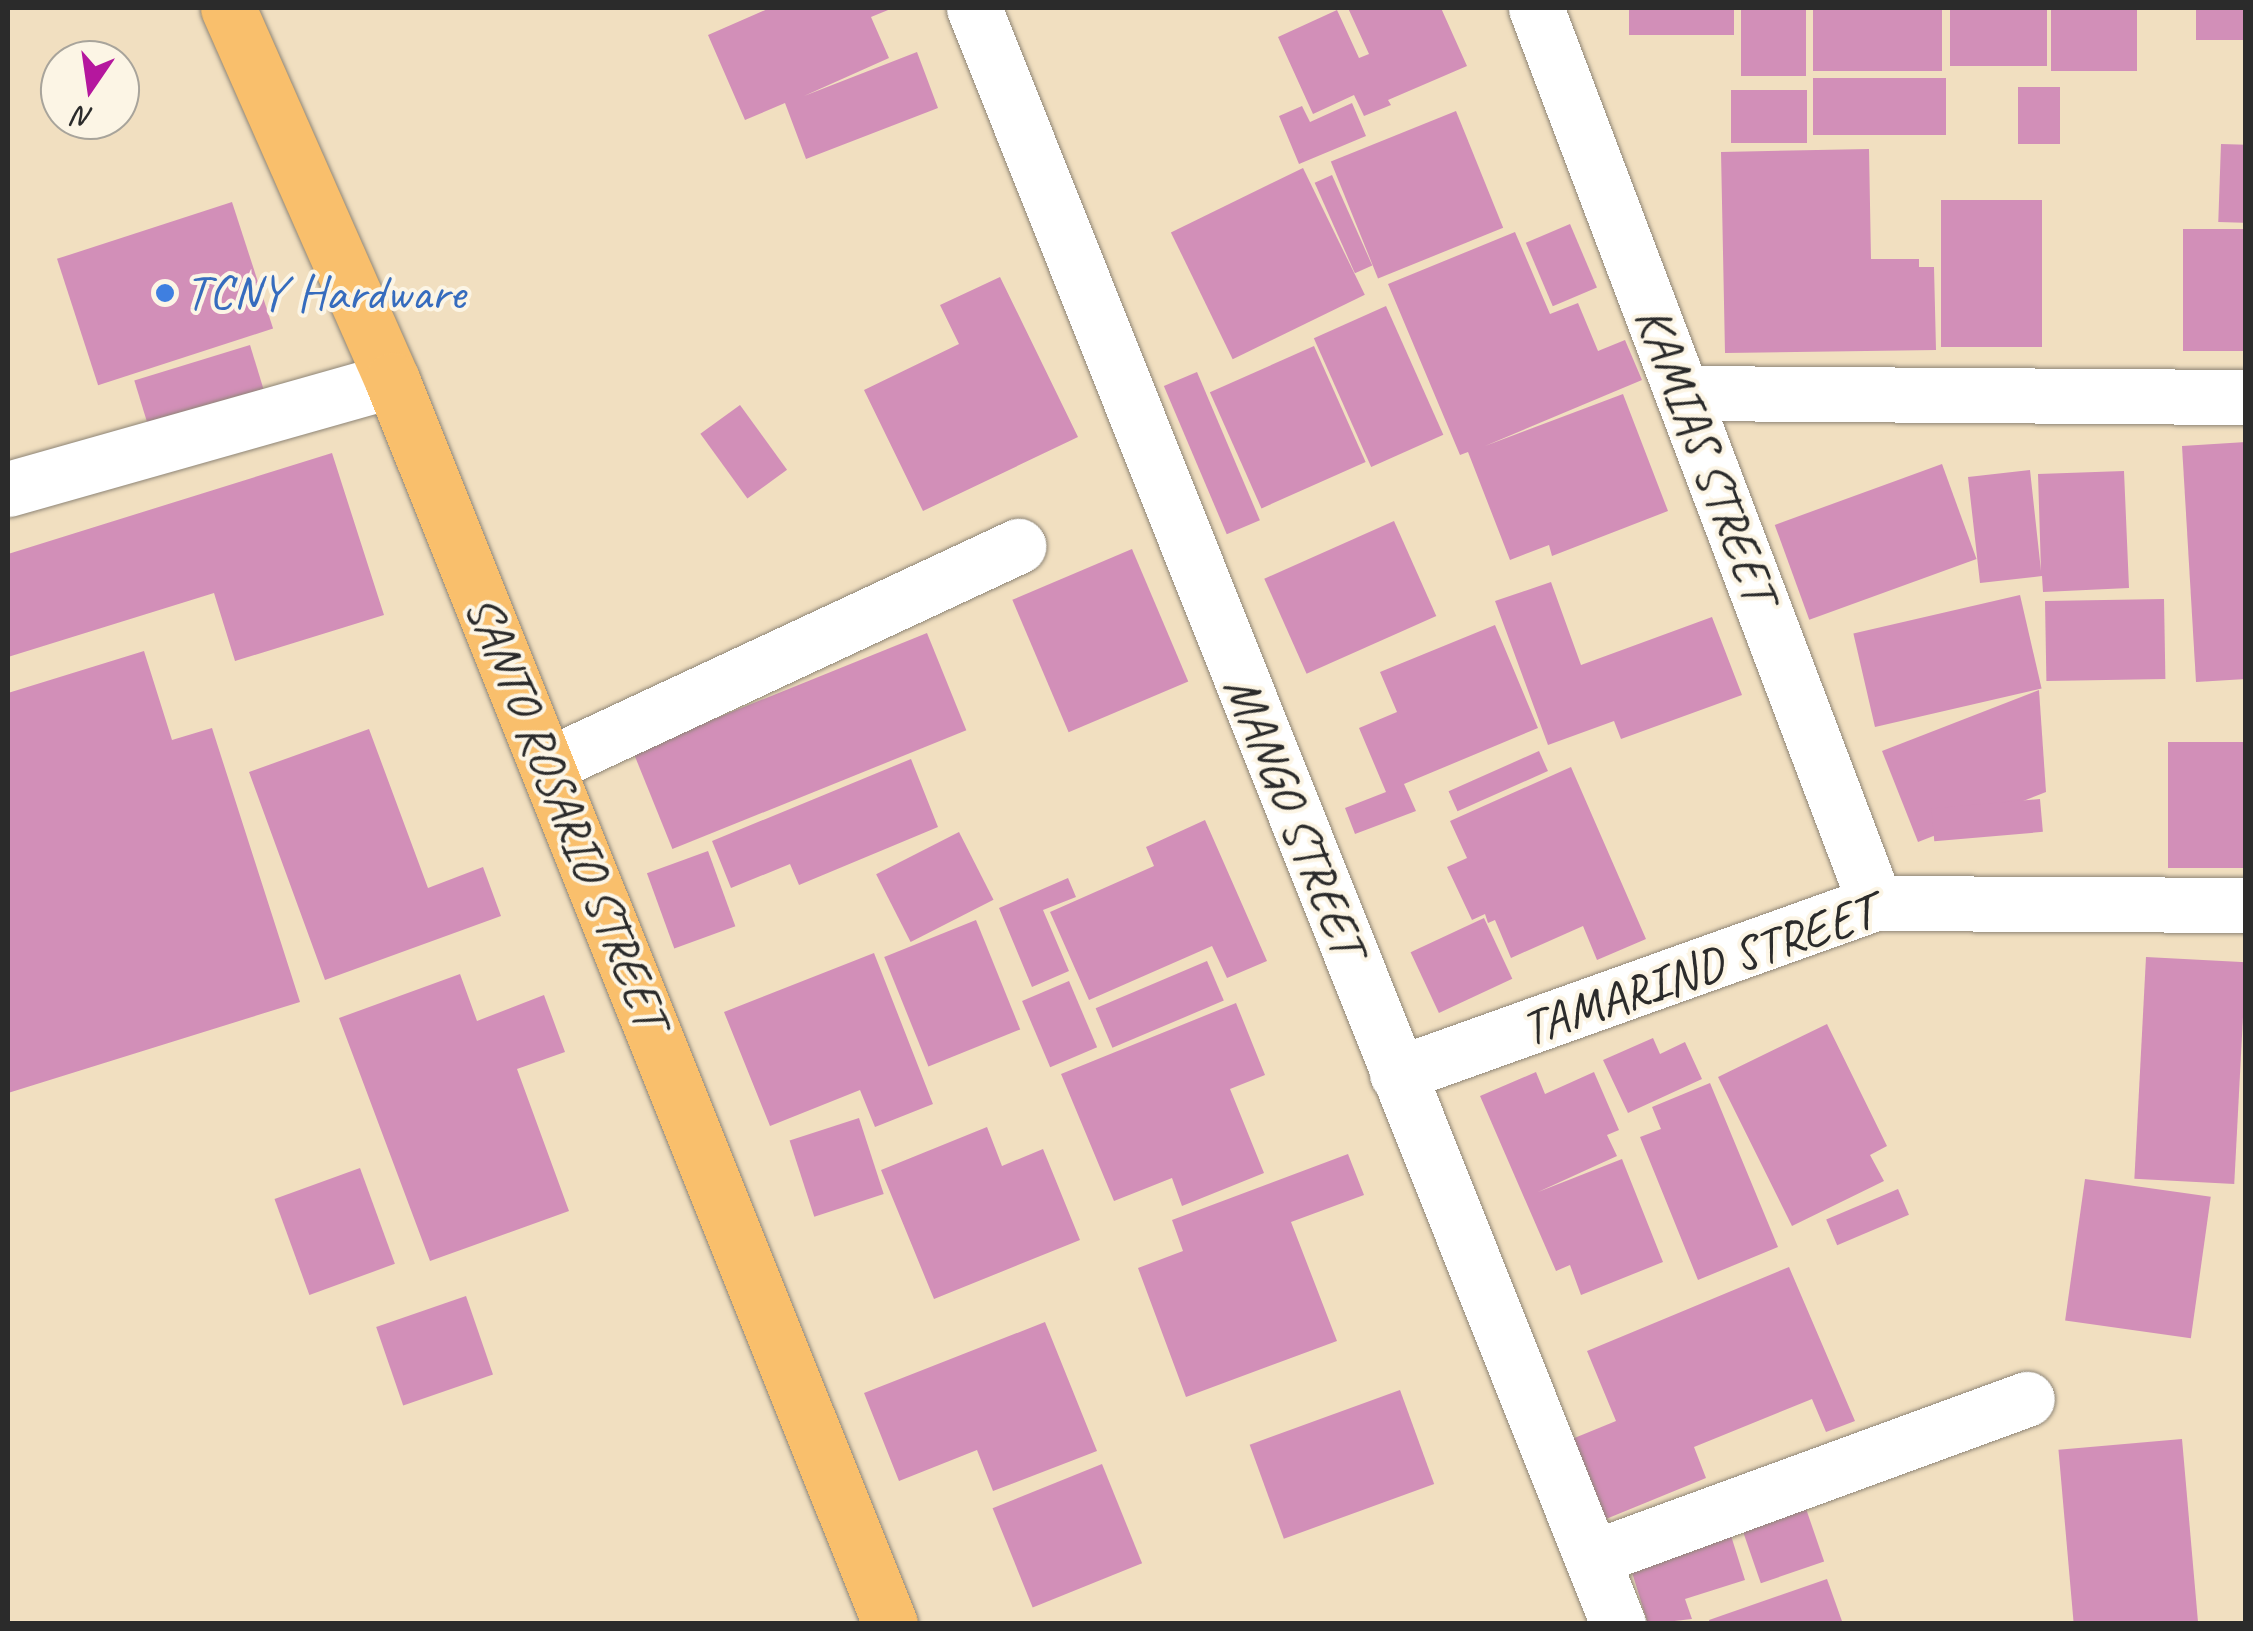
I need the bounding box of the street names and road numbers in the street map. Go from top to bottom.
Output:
street label: KAMIAS STREET [1622,298,1790,612]
street label: SANTO ROSARIO STREET [452,586,682,1038]
street label: MANGO STREET [1211,667,1379,965]
street label: TAMARIND STREET [1513,881,1883,1059]

